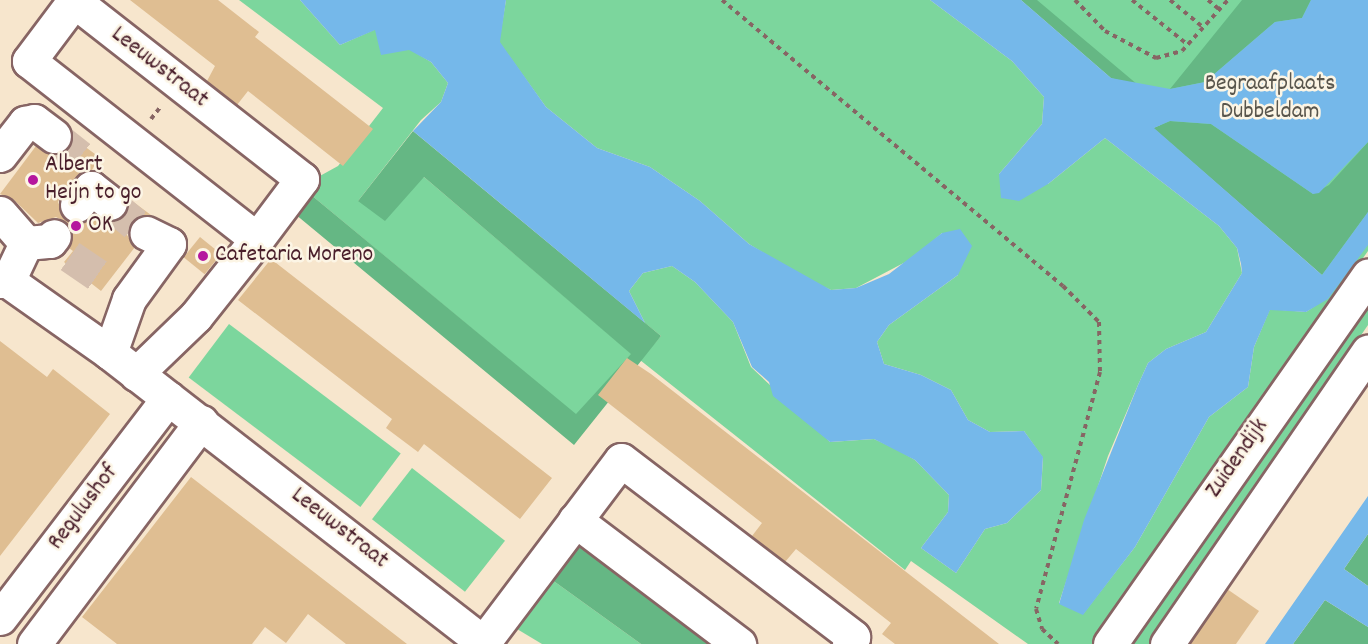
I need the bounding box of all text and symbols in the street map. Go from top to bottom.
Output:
street label: Leeuwstraat [104,21,214,115]
park label: Begraafplaats Dubbeldam [1205,71,1335,127]
place label: Albert Heijn to go [45,152,141,208]
marker: Albert Heijn to go [26,173,40,187]
place label: OK [88,212,113,240]
marker: OK [69,219,83,233]
place label: Cafetaria Moreno [215,242,373,270]
marker: Cafetaria Moreno [196,249,210,263]
street label: Zuidendijk [1200,414,1276,504]
street label: Regulushof [43,460,125,556]
street label: Leeuwstraat [284,482,394,576]

